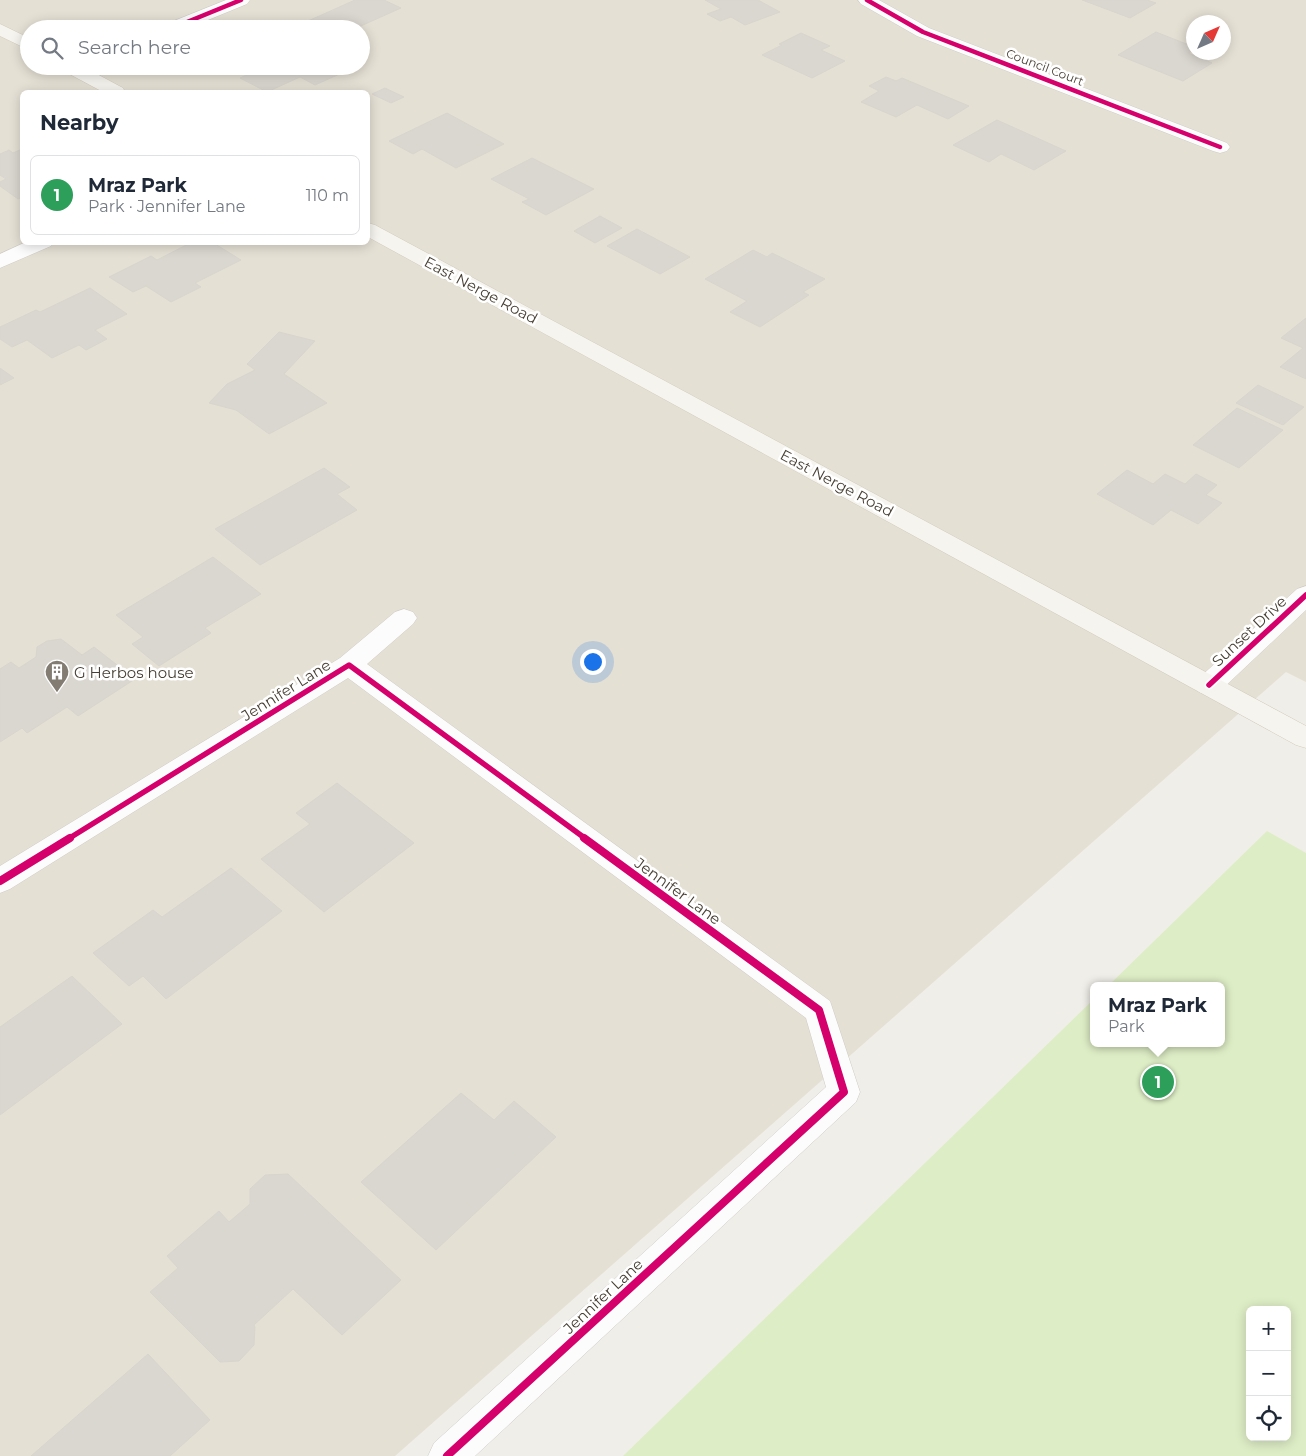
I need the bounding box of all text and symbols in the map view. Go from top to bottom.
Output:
north arrow [1186,15,1231,60]
search box [20,20,370,75]
icon: search [38,34,66,62]
text: Search here [78,36,191,59]
street label: Council Court [1004,45,1086,89]
text: Nearby [40,110,119,135]
text: Mraz Park [88,174,187,197]
text: 1 [54,186,60,205]
text: 110 m [306,186,349,205]
text: Park · Jennifer Lane [88,197,245,216]
street label: East Nerge Road [421,252,541,328]
street label: East Nerge Road [777,445,897,521]
street label: Sunset Drive [1208,592,1290,670]
your location [580,649,606,675]
street label: Jennifer Lane [237,655,334,726]
building icon: G Herbos house [44,659,70,693]
place label: G Herbos house [74,663,194,682]
street label: Jennifer Lane [630,853,725,929]
popup [1090,982,1225,1047]
text: Mraz Park [1108,994,1207,1017]
text: Park [1108,1017,1145,1036]
pin: 1 [1142,1063,1174,1101]
street label: Jennifer Lane [559,1254,647,1338]
map controls [1246,1306,1291,1441]
button: + [1246,1306,1291,1351]
button: − [1246,1351,1291,1396]
button: locate [1246,1396,1291,1441]

